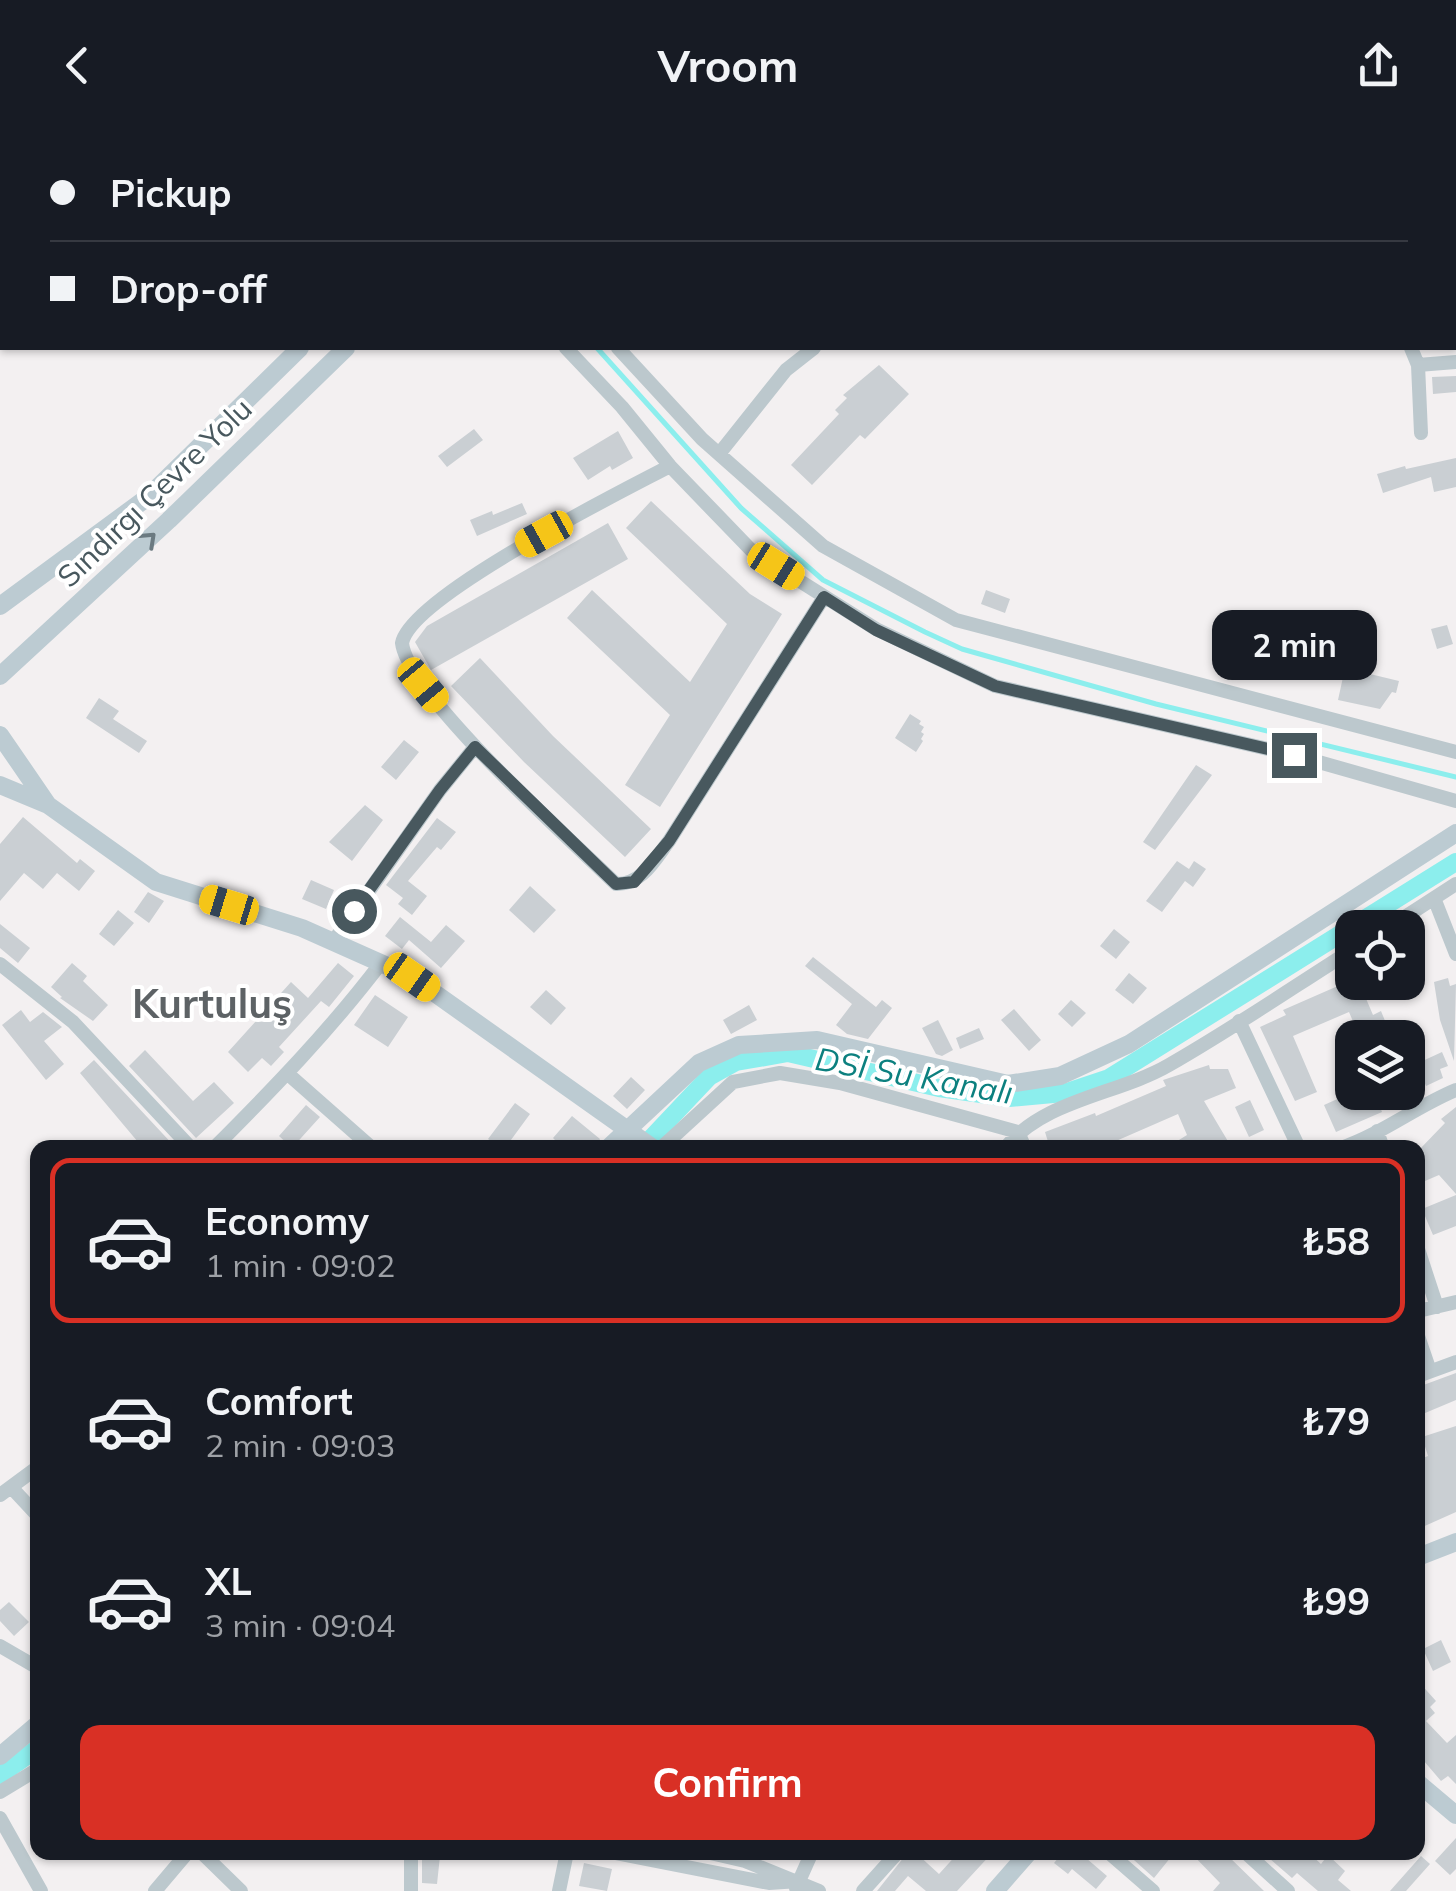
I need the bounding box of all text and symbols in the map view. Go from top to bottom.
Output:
text: Vroom [658,37,798,93]
icon: back [50,38,105,93]
icon: share [1351,38,1406,93]
text: Pickup [110,169,232,217]
text: Drop-off [110,265,267,313]
street label: Sındırgı Çevre Yolu [49,390,260,595]
car [510,506,578,562]
one-way arrow [137,533,155,551]
car [743,537,809,595]
callout: 2 min [1212,610,1376,680]
text: 2 min [1252,625,1337,665]
car [392,652,454,718]
route end [1272,733,1317,778]
car [196,882,262,928]
route start [332,889,377,934]
map controls [1335,910,1425,1110]
button: locate [1335,910,1425,1000]
car [379,948,445,1006]
district label: Kurtuluş [132,978,292,1028]
button: layers [1335,1020,1425,1110]
water label: DSİ Su Kanalı [812,1038,1016,1112]
icon: car [85,1196,175,1286]
text: Economy [205,1197,369,1245]
text: ₺58 [1302,1217,1370,1265]
text: 1 min · 09:02 [205,1245,395,1285]
icon: car [85,1376,175,1466]
text: Comfort [205,1377,353,1425]
text: ₺79 [1302,1397,1370,1445]
text: 2 min · 09:03 [205,1425,395,1465]
icon: car [85,1556,175,1646]
text: XL [205,1557,252,1605]
text: ₺99 [1302,1577,1370,1625]
text: 3 min · 09:04 [205,1605,395,1645]
button: Confirm [80,1725,1375,1840]

